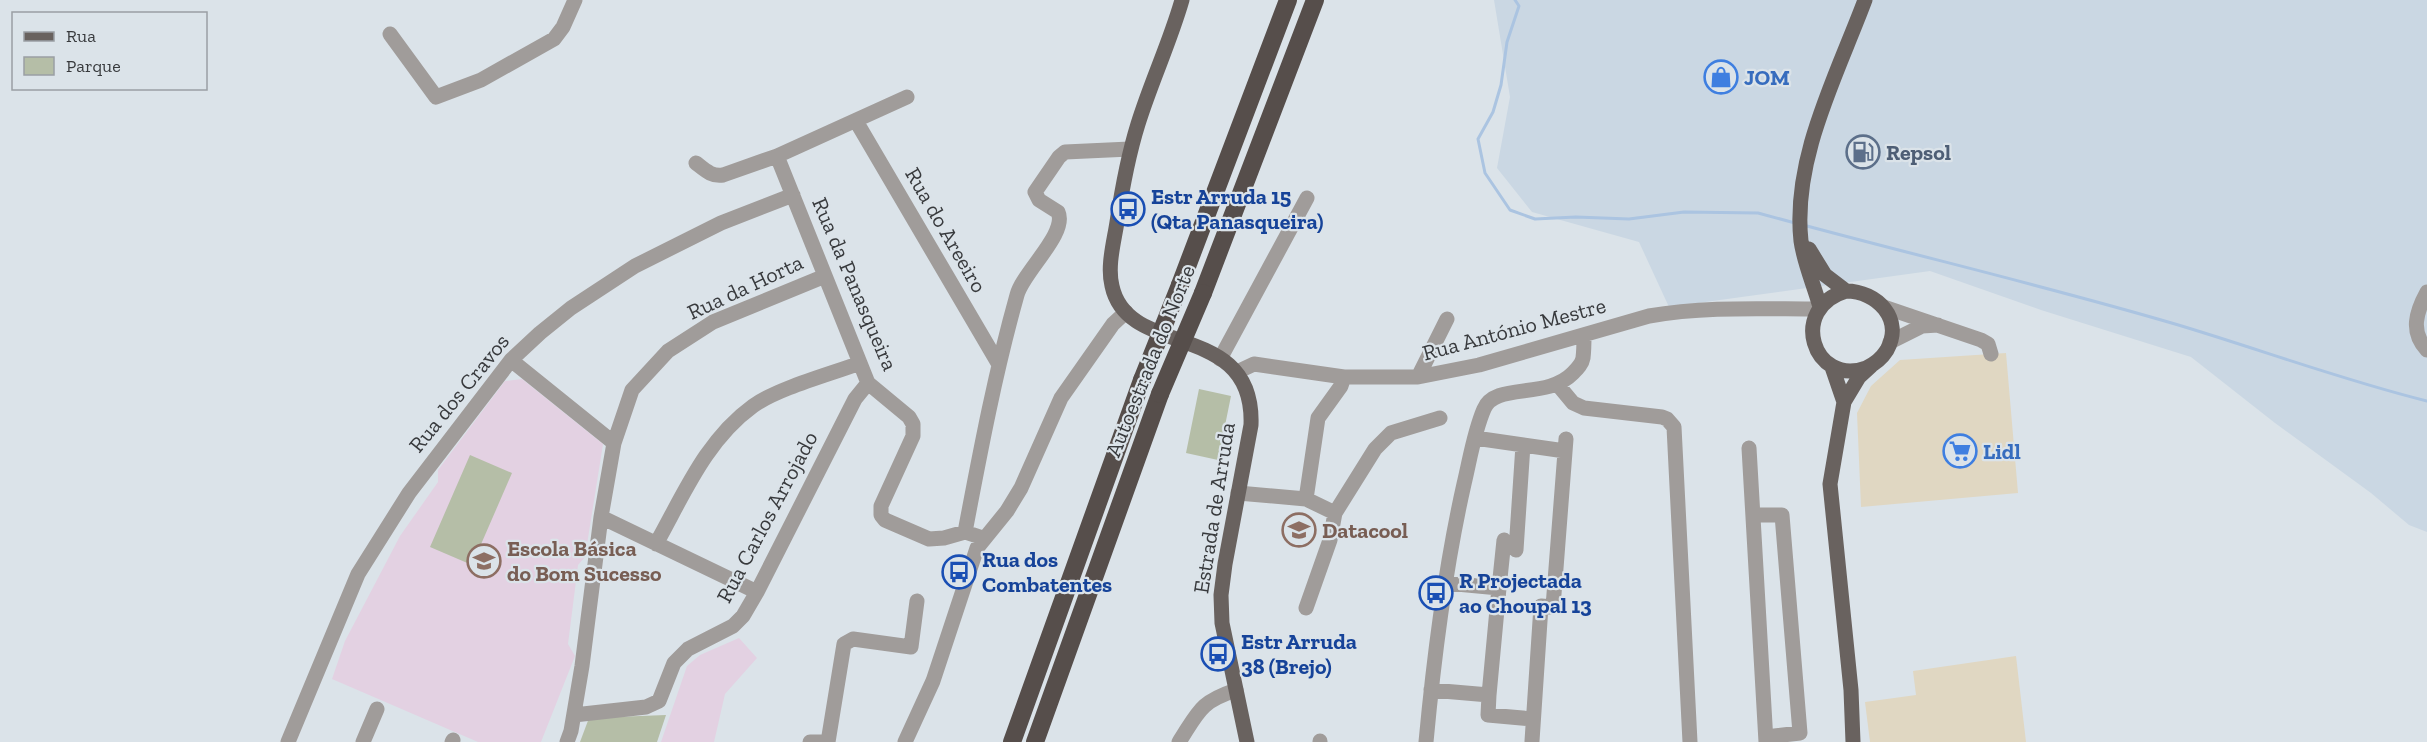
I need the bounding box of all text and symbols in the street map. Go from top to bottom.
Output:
legend [12,12,207,90]
text: Rua [66,25,96,47]
text: Parque [66,55,121,77]
shop icon: JOM [1703,59,1739,95]
place label: JOM [1744,64,1790,91]
fuel station icon: Repsol [1845,134,1881,170]
place label: Repsol [1886,139,1951,166]
street label: Rua do Areeiro [899,163,993,297]
place label: Estr Arruda 15 (Qta Panasqueira) [1151,183,1323,235]
bus stop icon: Estr Arruda 15 (Qta Panasqueira) [1110,191,1146,227]
street label: Rua da Panasqueira [806,193,904,375]
street label: Rua da Horta [683,248,808,326]
street label: Autoestrada do Norte [1099,261,1201,461]
street label: Rua António Mestre [1419,292,1609,366]
street label: Rua dos Cravos [403,328,515,458]
street label: Estrada de Arruda [1187,420,1241,595]
street label: Rua Carlos Arrojado [710,427,824,607]
supermarket icon: Lidl [1942,433,1978,469]
place label: Lidl [1983,438,2021,465]
school or university icon: Datacool [1281,512,1317,548]
place label: Datacool [1322,517,1408,544]
place label: Escola Básica do Bom Sucesso [507,535,662,587]
school or university icon: Escola Básica do Bom Sucesso [466,543,502,579]
place label: Rua dos Combatentes [982,546,1112,598]
bus stop icon: Rua dos Combatentes [941,554,977,590]
place label: R Projectada ao Choupal 13 [1459,567,1592,619]
bus stop icon: R Projectada ao Choupal 13 [1418,575,1454,611]
place label: Estr Arruda 38 (Brejo) [1241,628,1357,680]
bus stop icon: Estr Arruda 38 (Brejo) [1200,636,1236,672]

